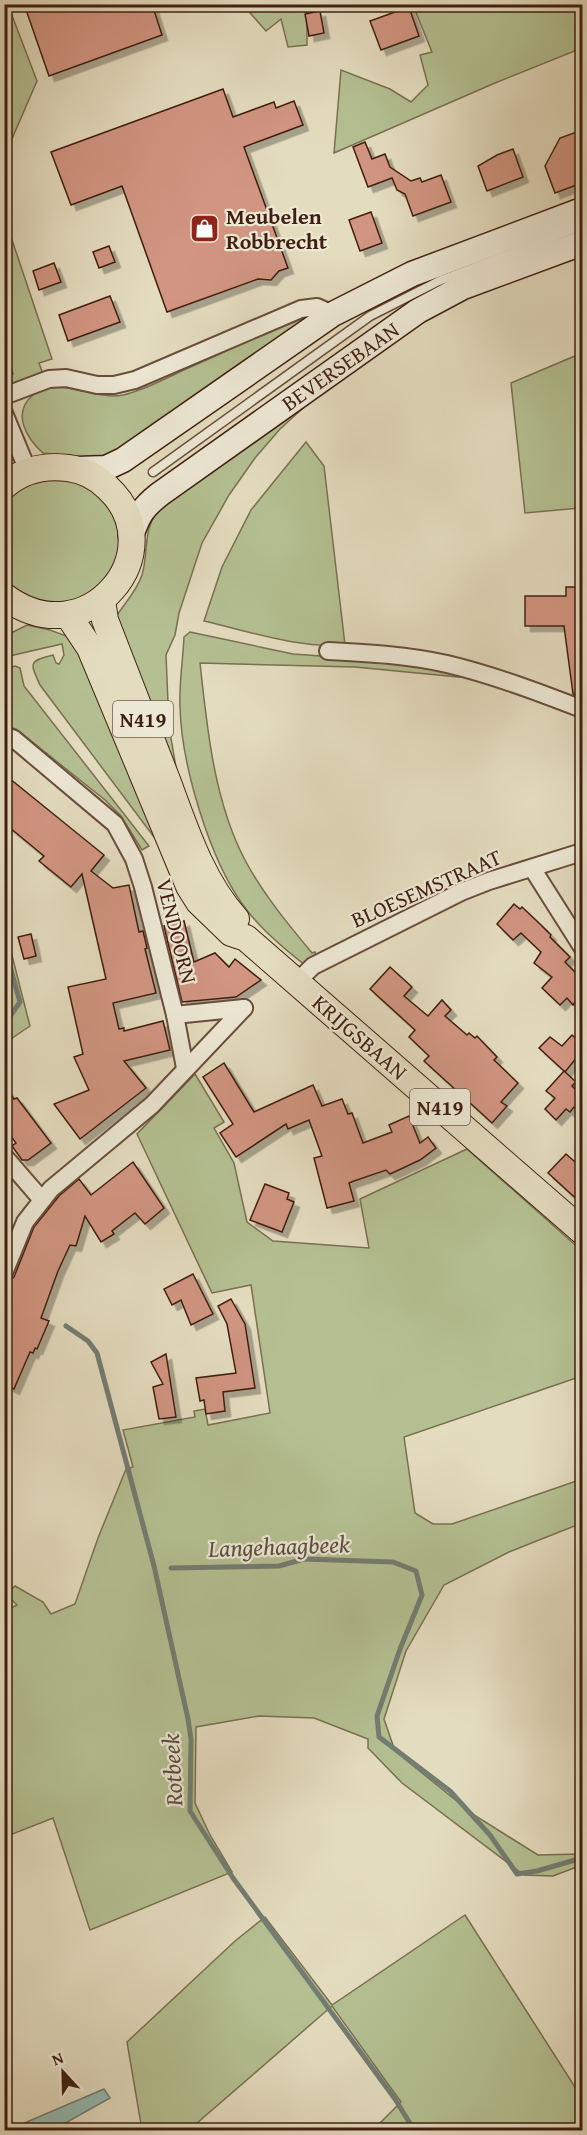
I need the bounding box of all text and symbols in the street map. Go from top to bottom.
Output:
place label: Meubelen Robbrecht [226,200,328,257]
shop icon: Meubelen Robbrecht [189,213,221,245]
street label: BEVERSEBAAN [275,314,405,418]
road number: N419 [113,701,173,737]
street label: BLOESEMSTRAAT [346,841,506,935]
street label: VENDOORN [149,875,205,987]
street label: KRIJGSBAAN [305,987,415,1087]
road number: N419 [410,1089,470,1125]
water label: Langehaagbeek [207,1526,350,1566]
water label: Rotbeek [153,1733,191,1808]
north arrow [33,2042,93,2102]
text: N [48,2045,67,2071]

